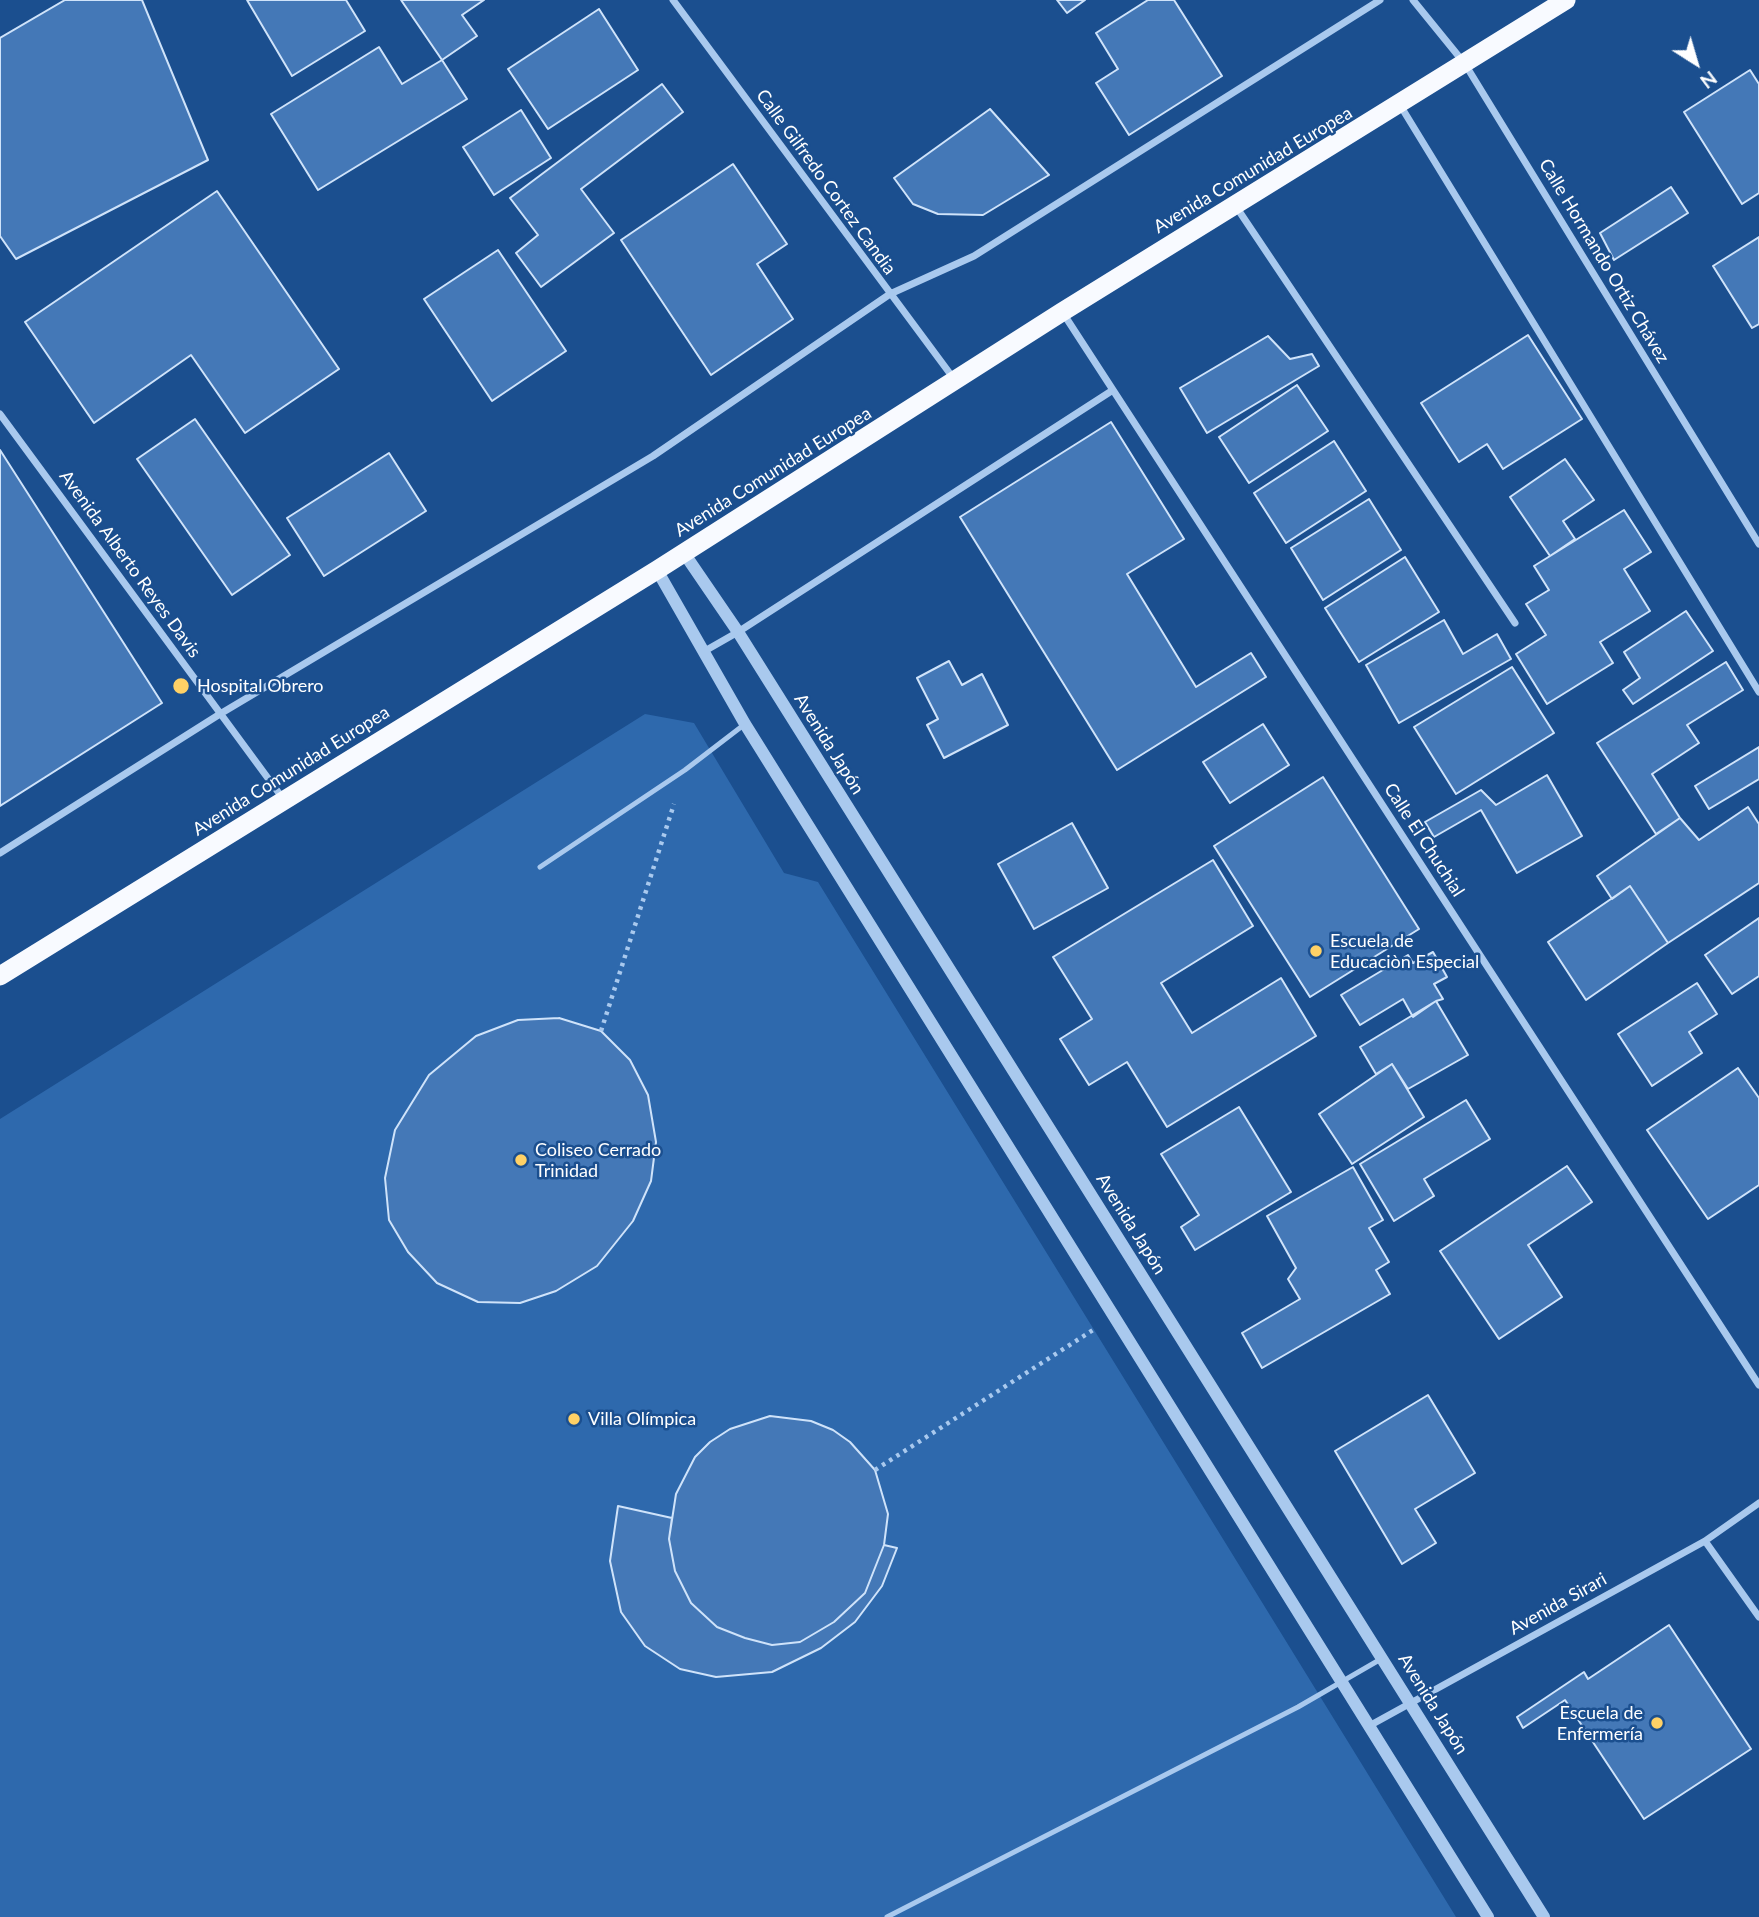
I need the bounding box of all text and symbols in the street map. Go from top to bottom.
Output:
north arrow [1661,28,1731,98]
text: N [1696,67,1722,94]
street label: Calle Gilfredo Cortez Candia [752,85,900,279]
street label: Avenida Comunidad Europea [1150,102,1356,238]
street label: Calle Hormando Ortiz Chávez [1534,155,1674,367]
street label: Avenida Comunidad Europea [671,402,875,542]
street label: Avenida Alberto Reyes Davis [55,466,205,662]
place label: Hospital Obrero [197,675,324,697]
marker: Hospital Obrero [171,676,191,696]
street label: Avenida Japón [789,690,869,798]
street label: Avenida Comunidad Europea [189,701,393,841]
street label: Calle El Chuchial [1379,779,1469,901]
place label: Escuela de Educaciòn Especial [1330,930,1479,972]
marker: Escuela de Educaciòn Especial [1308,943,1324,959]
place label: Coliseo Cerrado Trinidad [535,1139,661,1182]
marker: Coliseo Cerrado Trinidad [513,1152,529,1168]
street label: Avenida Japón [1091,1170,1171,1278]
place label: Villa Olímpica [588,1408,696,1430]
marker: Villa Olímpica [566,1411,582,1427]
street label: Avenida Sirari [1505,1568,1611,1640]
street label: Avenida Japón [1393,1650,1473,1758]
place label: Escuela de Enfermería [1557,1702,1643,1744]
marker: Escuela de Enfermería [1649,1715,1665,1731]

